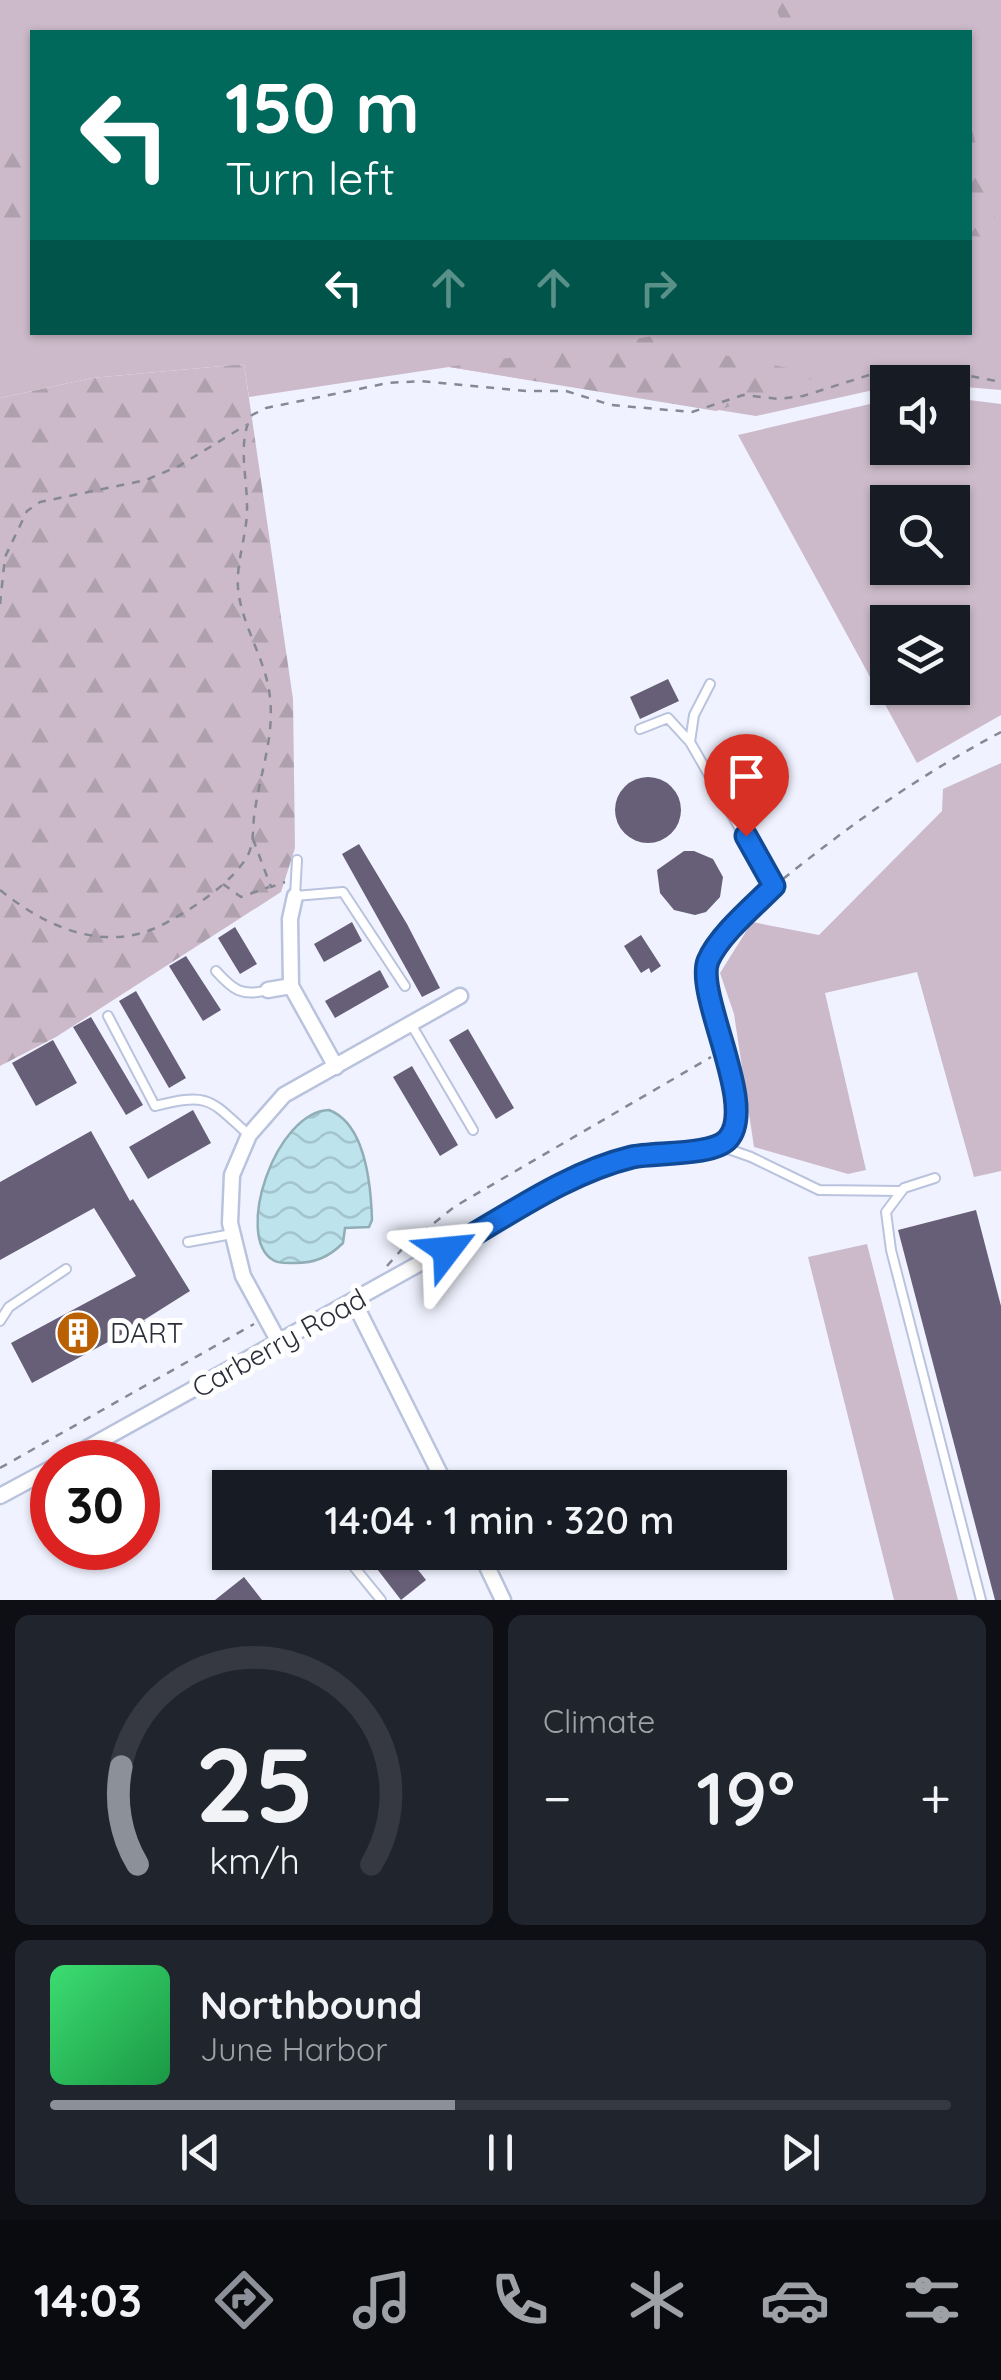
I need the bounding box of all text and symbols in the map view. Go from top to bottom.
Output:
text: 150 m [225,63,420,151]
icon: left [60,70,190,200]
text: Turn left [225,150,395,206]
icon: left [316,260,371,315]
icon: ahead [421,260,476,315]
icon: ahead [526,260,581,315]
icon: right [631,260,686,315]
map controls [870,365,970,705]
button: sound [870,365,970,465]
button: search [870,485,970,585]
button: layers [870,605,970,705]
pin [704,734,789,837]
icon: arrive [719,749,774,804]
position arrow [395,1198,499,1302]
street label: Carberry Road [186,1280,372,1405]
building icon: DART [55,1310,101,1356]
place label: DART [110,1315,183,1350]
speed limit sign: 30 [30,1440,160,1570]
text: 14:04 · 1 min · 320 m [325,1496,674,1544]
text: Climate [543,1701,655,1741]
text: 25 [194,1718,314,1848]
text: 19° [696,1750,795,1844]
text: − [543,1763,572,1832]
text: + [920,1763,951,1832]
text: km/h [209,1838,299,1883]
text: Northbound [200,1981,422,2029]
text: June Harbor [200,2029,388,2069]
icon: previous [173,2125,228,2180]
icon: pause [473,2125,528,2180]
icon: next [773,2125,828,2180]
icon: directions [209,2265,279,2335]
icon: music [347,2265,417,2335]
icon: phone [485,2265,555,2335]
icon: climate [622,2265,692,2335]
icon: car [760,2265,830,2335]
icon: filters [897,2265,967,2335]
text: 14:03 [34,2272,142,2328]

